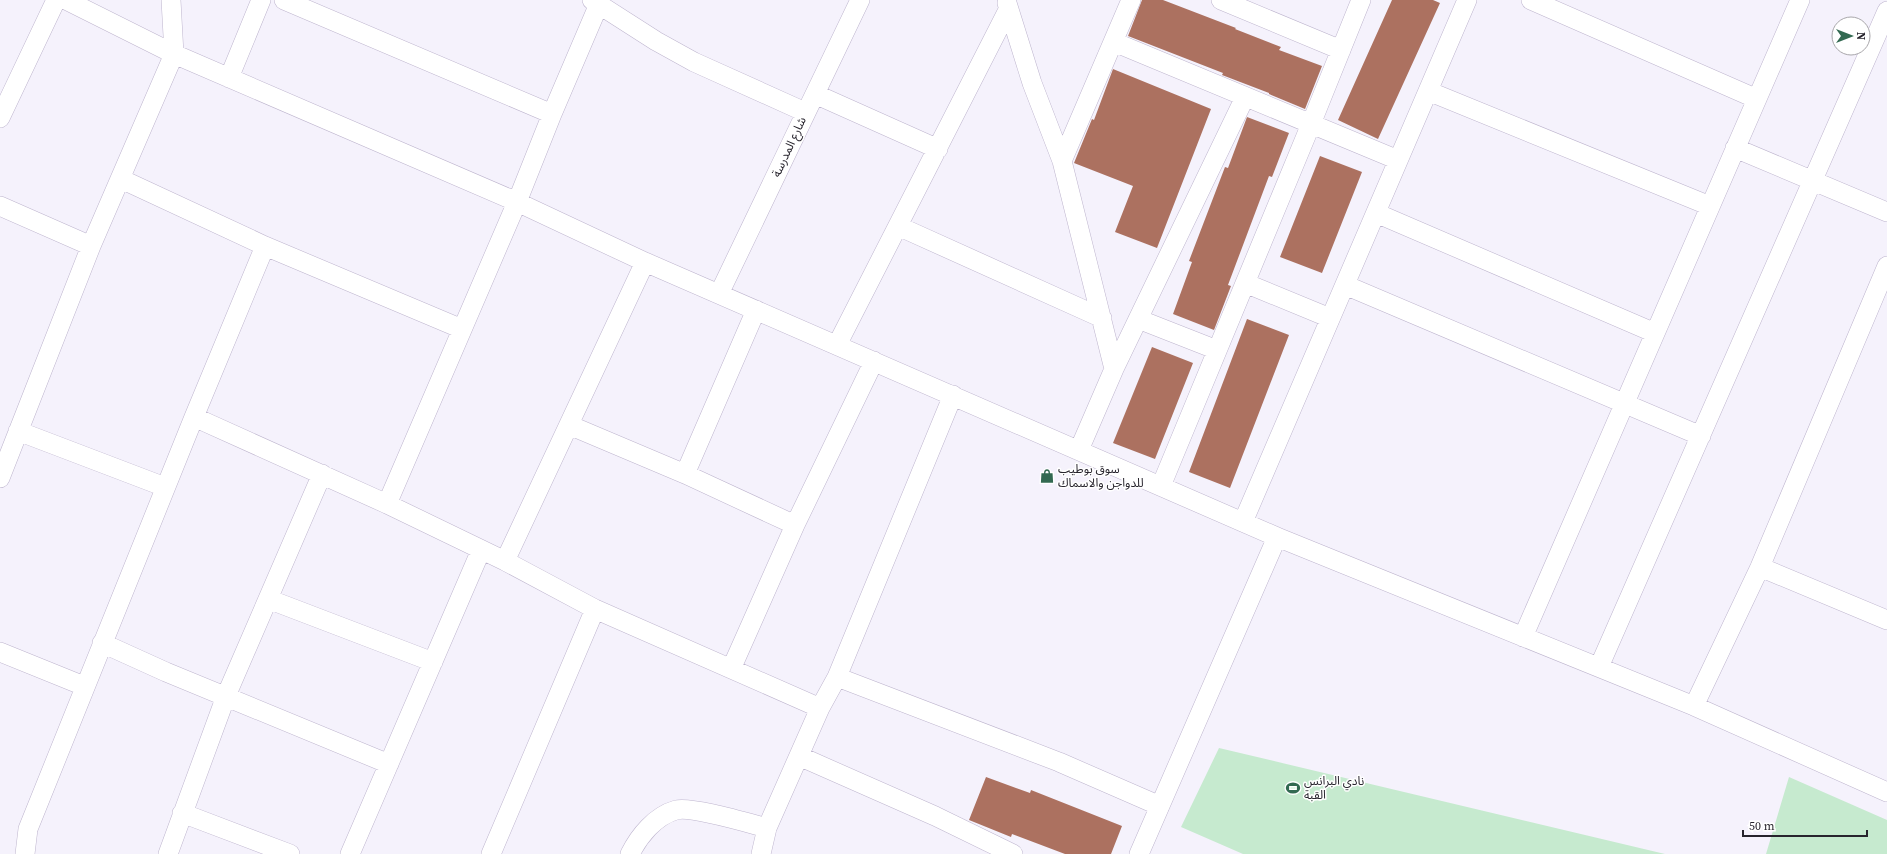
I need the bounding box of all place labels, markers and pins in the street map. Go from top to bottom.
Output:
place label: سوق بوطيب للدواجن والاسماك [1058,461,1144,491]
shop icon: سوق بوطيب للدواجن والاسماك [1039,468,1055,484]
place label: نادي البرانس القبة [1304,773,1364,803]
sports icon: نادي البرانس القبة [1285,780,1301,796]

